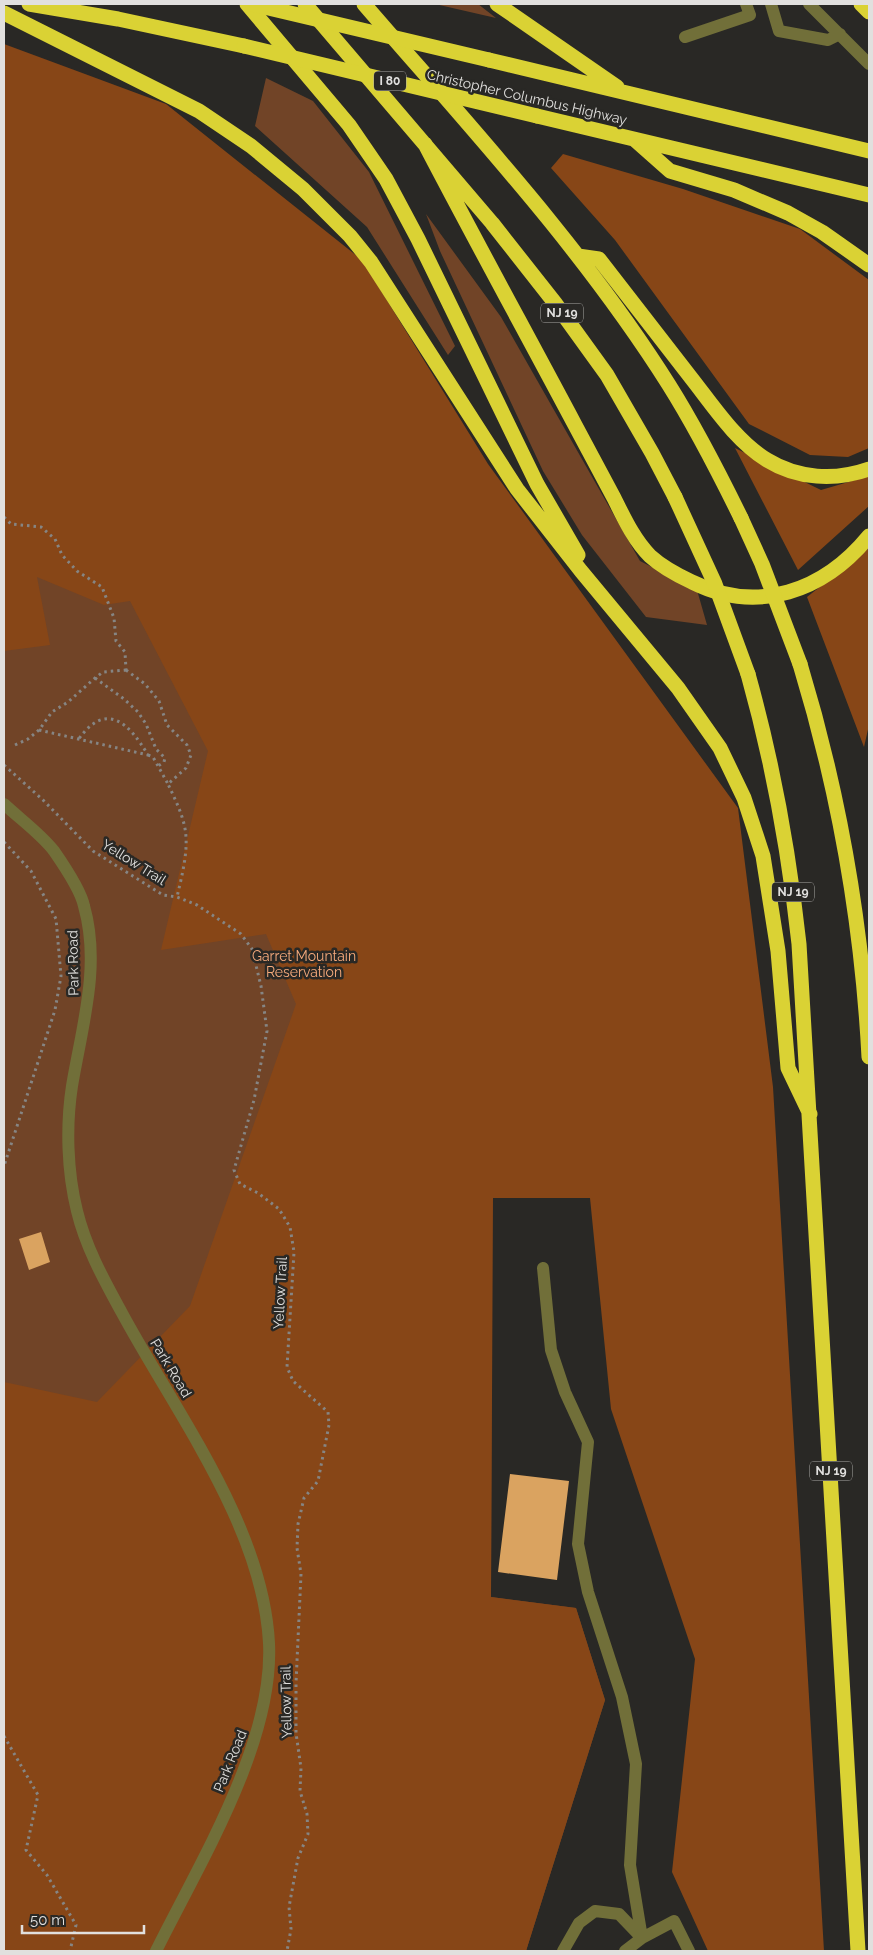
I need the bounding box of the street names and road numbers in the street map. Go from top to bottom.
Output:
street label: Christopher Columbus Highway [425,66,629,128]
road number: I 80 [374,72,406,90]
road number: NJ 19 [541,304,583,322]
street label: Yellow Trail [99,836,169,888]
road number: NJ 19 [772,882,814,902]
street label: Park Road [64,930,82,996]
street label: Yellow Trail [270,1256,290,1330]
street label: Park Road [147,1336,195,1400]
road number: NJ 19 [810,1462,852,1480]
street label: Yellow Trail [277,1665,295,1738]
street label: Park Road [210,1728,250,1794]

